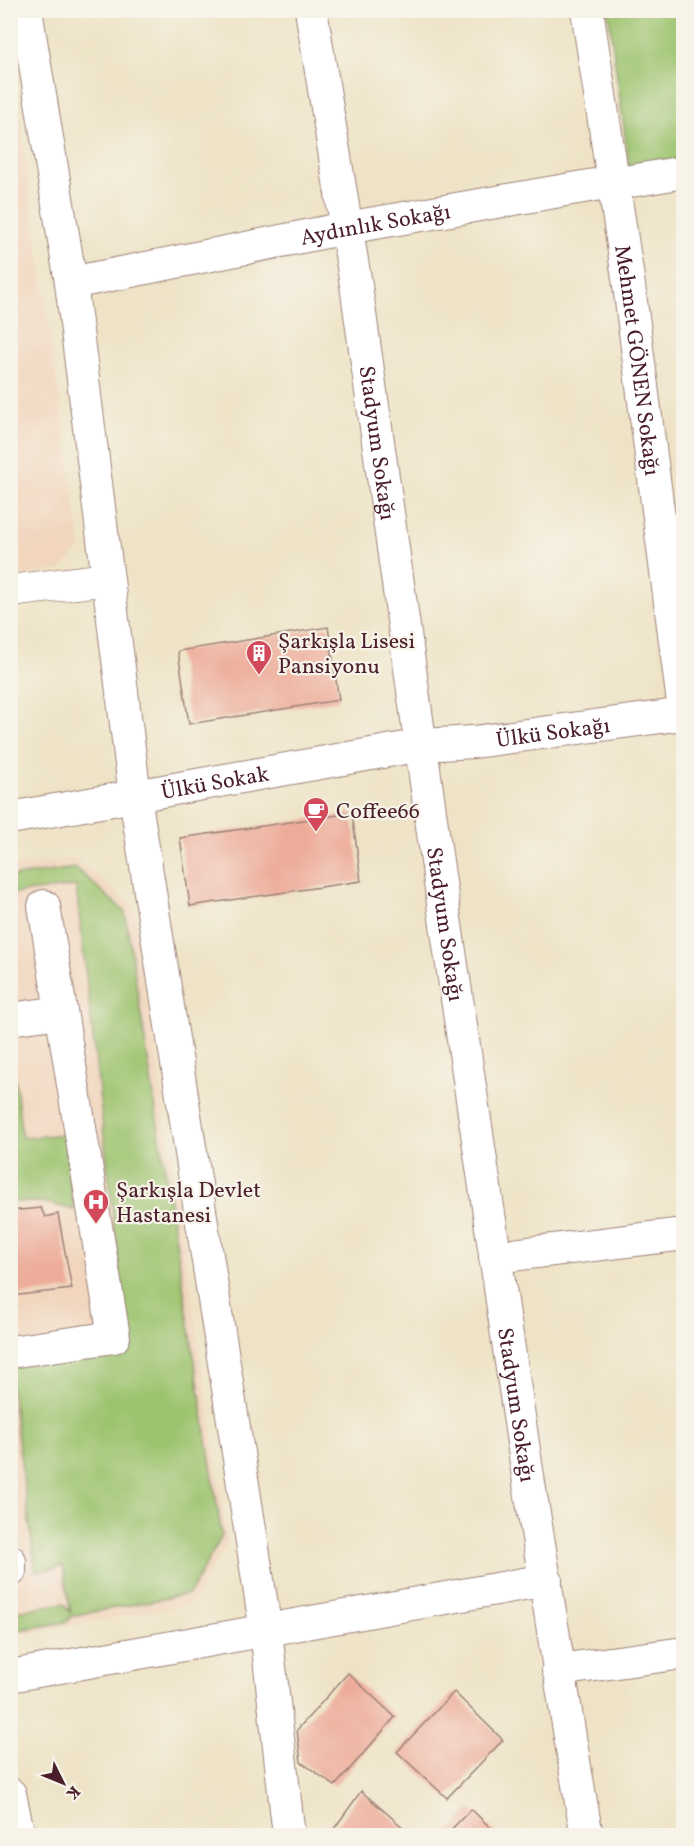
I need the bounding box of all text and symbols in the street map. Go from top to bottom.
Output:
street label: Aydınlık Sokağı [298,197,453,255]
street label: Mehmet GÖNEN Sokağı [605,243,666,478]
street label: Stadyum Sokağı [350,364,402,523]
place label: Şarkışla Lisesi Pansiyonu [278,627,415,683]
building icon: Şarkışla Lisesi Pansiyonu [244,638,274,676]
street label: Ülkü Sokağı [494,711,612,757]
street label: Ülkü Sokak [159,759,272,809]
cafe icon: Coffee66 [301,795,331,833]
place label: Coffee66 [336,797,420,828]
street label: Stadyum Sokağı [417,845,470,1004]
place label: Şarkışla Devlet Hastanesi [116,1176,261,1232]
hospital icon: Şarkışla Devlet Hastanesi [81,1187,111,1225]
street label: Stadyum Sokağı [488,1326,542,1485]
north arrow [33,1753,93,1813]
text: K [60,1780,85,1804]

